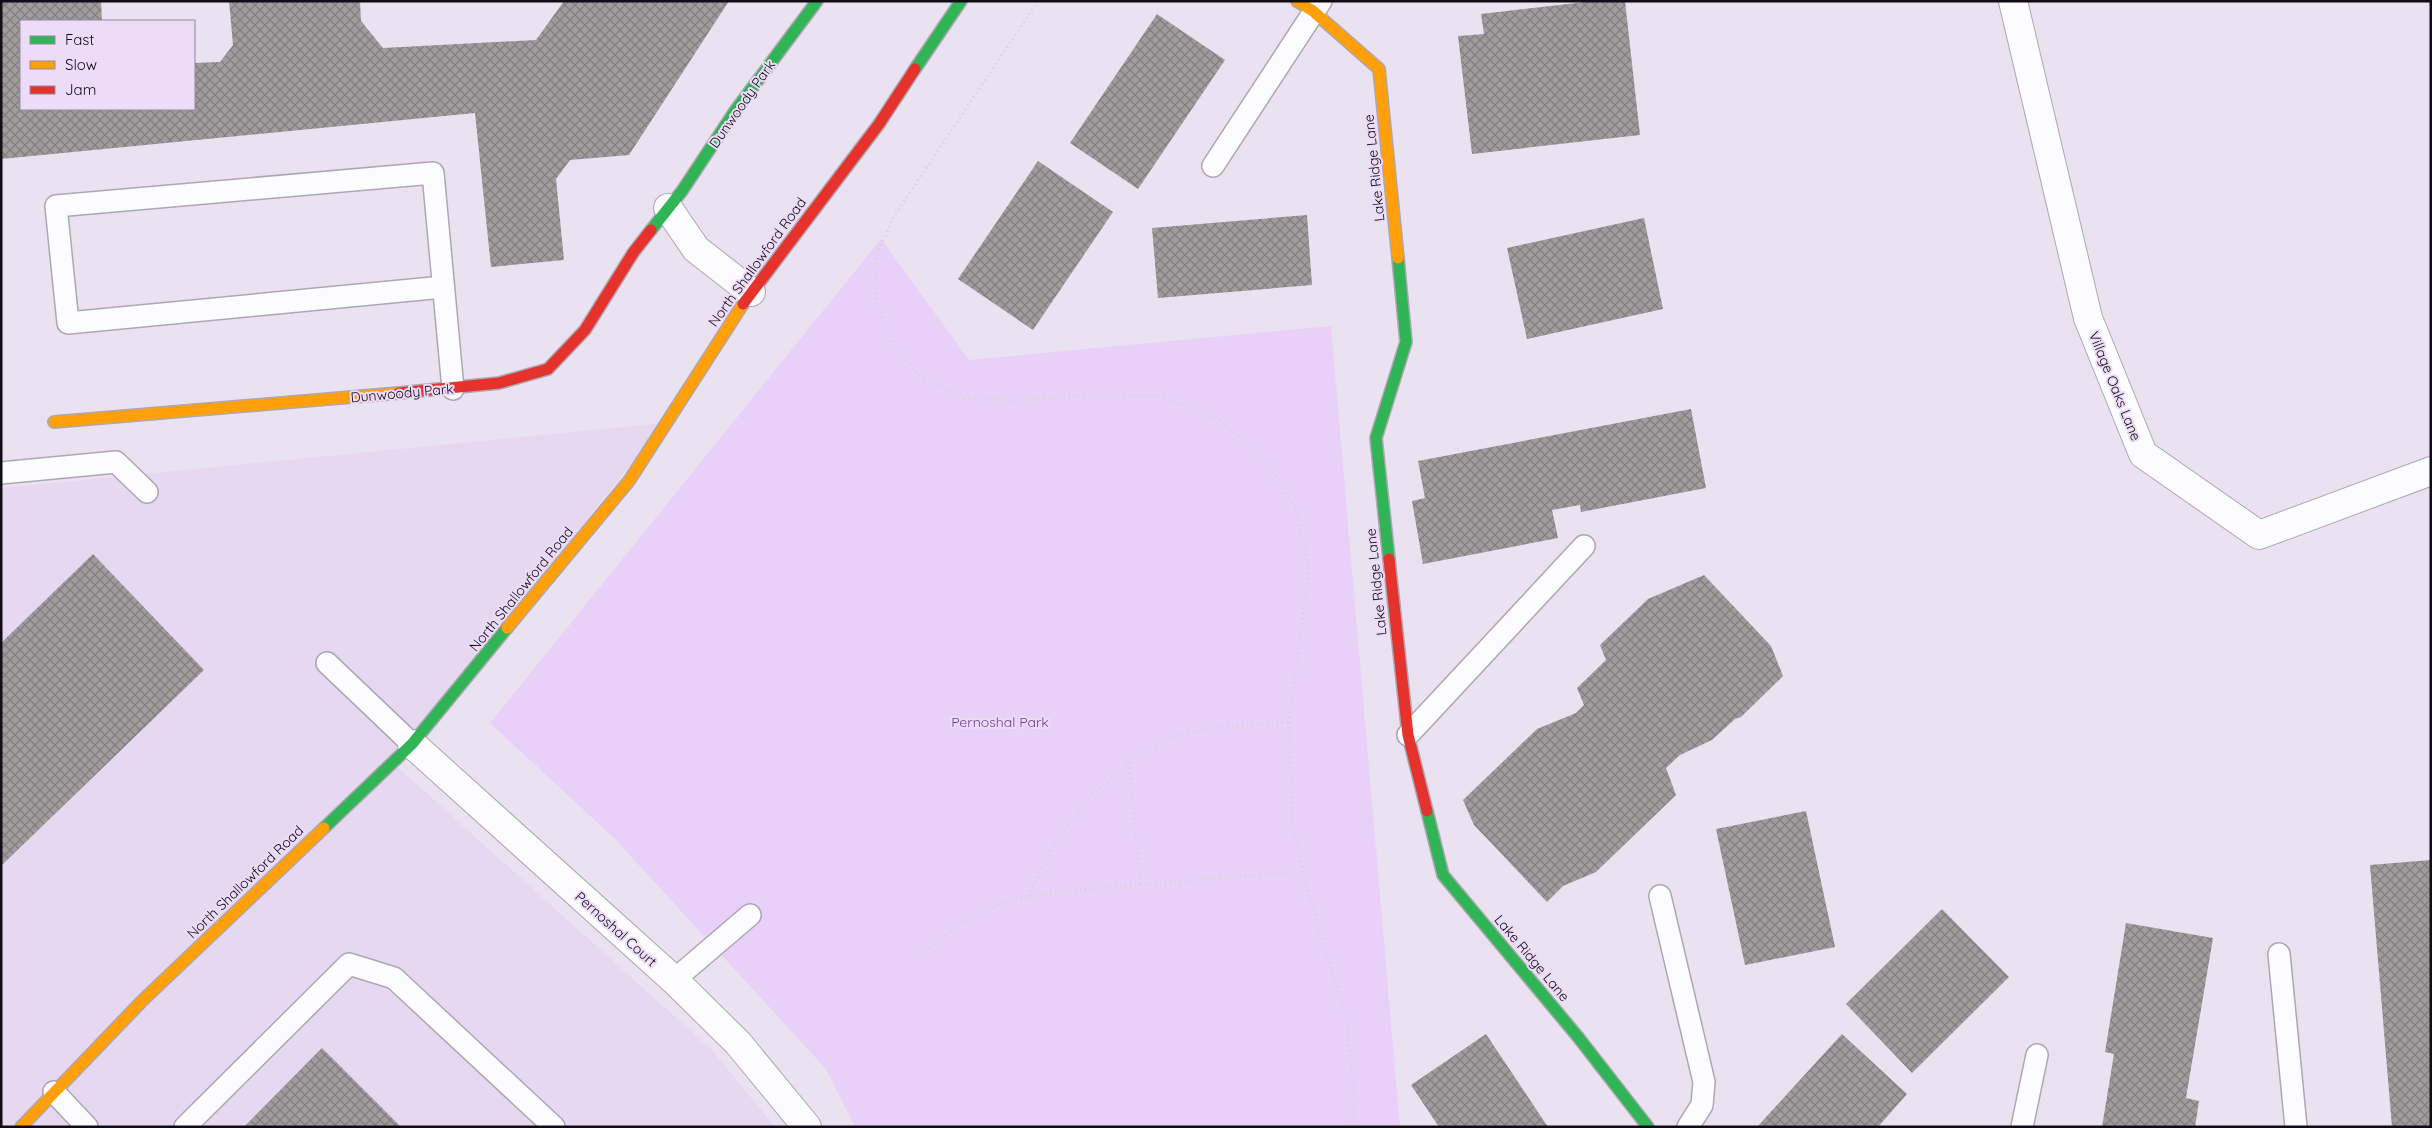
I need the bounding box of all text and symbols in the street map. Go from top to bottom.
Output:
legend [20,20,195,110]
text: Fast [65,30,94,49]
text: Slow [65,55,97,74]
street label: Dunwoody Park [705,56,779,152]
text: Jam [65,80,96,99]
street label: Lake Ridge Lane [1359,113,1389,223]
street label: North Shallowford Road [704,194,810,330]
street label: Village Oaks Lane [2085,329,2145,443]
street label: Dunwoody Park [350,380,454,406]
street label: North Shallowford Road [465,523,577,655]
street label: Lake Ridge Lane [1361,527,1391,637]
park label: Pernoshal Park [951,713,1049,731]
street label: North Shallowford Road [183,822,307,942]
street label: Pernoshal Court [571,888,661,971]
street label: Lake Ridge Lane [1490,911,1574,1005]

